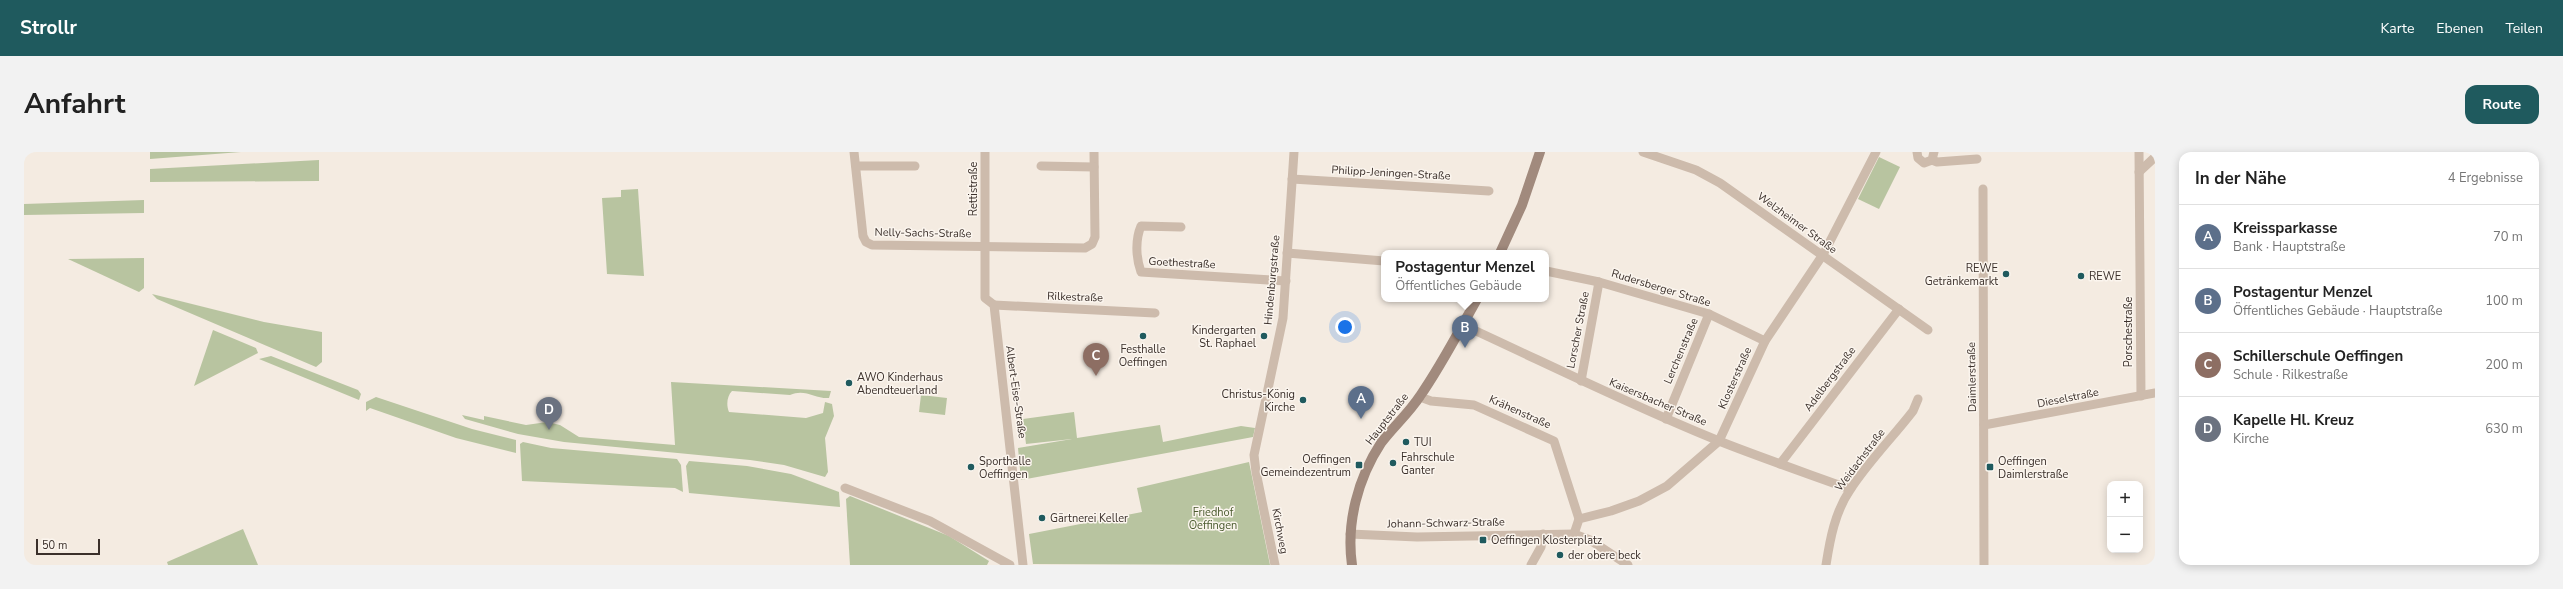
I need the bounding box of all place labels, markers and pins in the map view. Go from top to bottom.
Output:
place label: REWE Getränkemarkt [1925,261,1998,289]
marker: REWE Getränkemarkt [2001,269,2011,279]
place label: REWE [2089,269,2121,284]
marker: REWE [2076,271,2086,281]
pin: B [1452,315,1478,348]
place label: Kindergarten St. Raphael [1192,323,1257,351]
marker: Festhalle Oeffingen [1138,331,1148,341]
marker: Kindergarten St. Raphael [1259,331,1269,341]
place label: Festhalle Oeffingen [1119,342,1167,370]
pin: C [1083,343,1109,376]
place label: AWO Kinderhaus Abendteuerland [857,370,943,398]
marker: AWO Kinderhaus Abendteuerland [844,378,854,388]
pin: A [1348,386,1374,419]
place label: Christus-König Kirche [1222,387,1295,415]
marker: Christus-König Kirche [1298,395,1308,405]
pin: D [536,397,562,430]
place label: TUI [1414,435,1431,450]
marker: TUI [1401,437,1411,447]
place label: Fahrschule Ganter [1401,450,1455,478]
place label: Oeffingen Gemeindezentrum [1260,452,1351,480]
place label: Sporthalle Oeffingen [979,454,1031,482]
place label: Oeffingen Daimlerstraße [1998,454,2068,482]
marker: Fahrschule Ganter [1388,458,1398,468]
marker: Oeffingen Gemeindezentrum [1354,460,1364,470]
marker: Sporthalle Oeffingen [966,462,976,472]
marker: Oeffingen Daimlerstraße [1985,462,1995,472]
place label: Gärtnerei Keller [1050,511,1128,526]
marker: Gärtnerei Keller [1037,513,1047,523]
place label: Oeffingen Klosterplatz [1491,533,1602,548]
marker: Oeffingen Klosterplatz [1478,535,1488,545]
place label: der obere beck [1568,548,1641,563]
marker: der obere beck [1555,550,1565,560]

